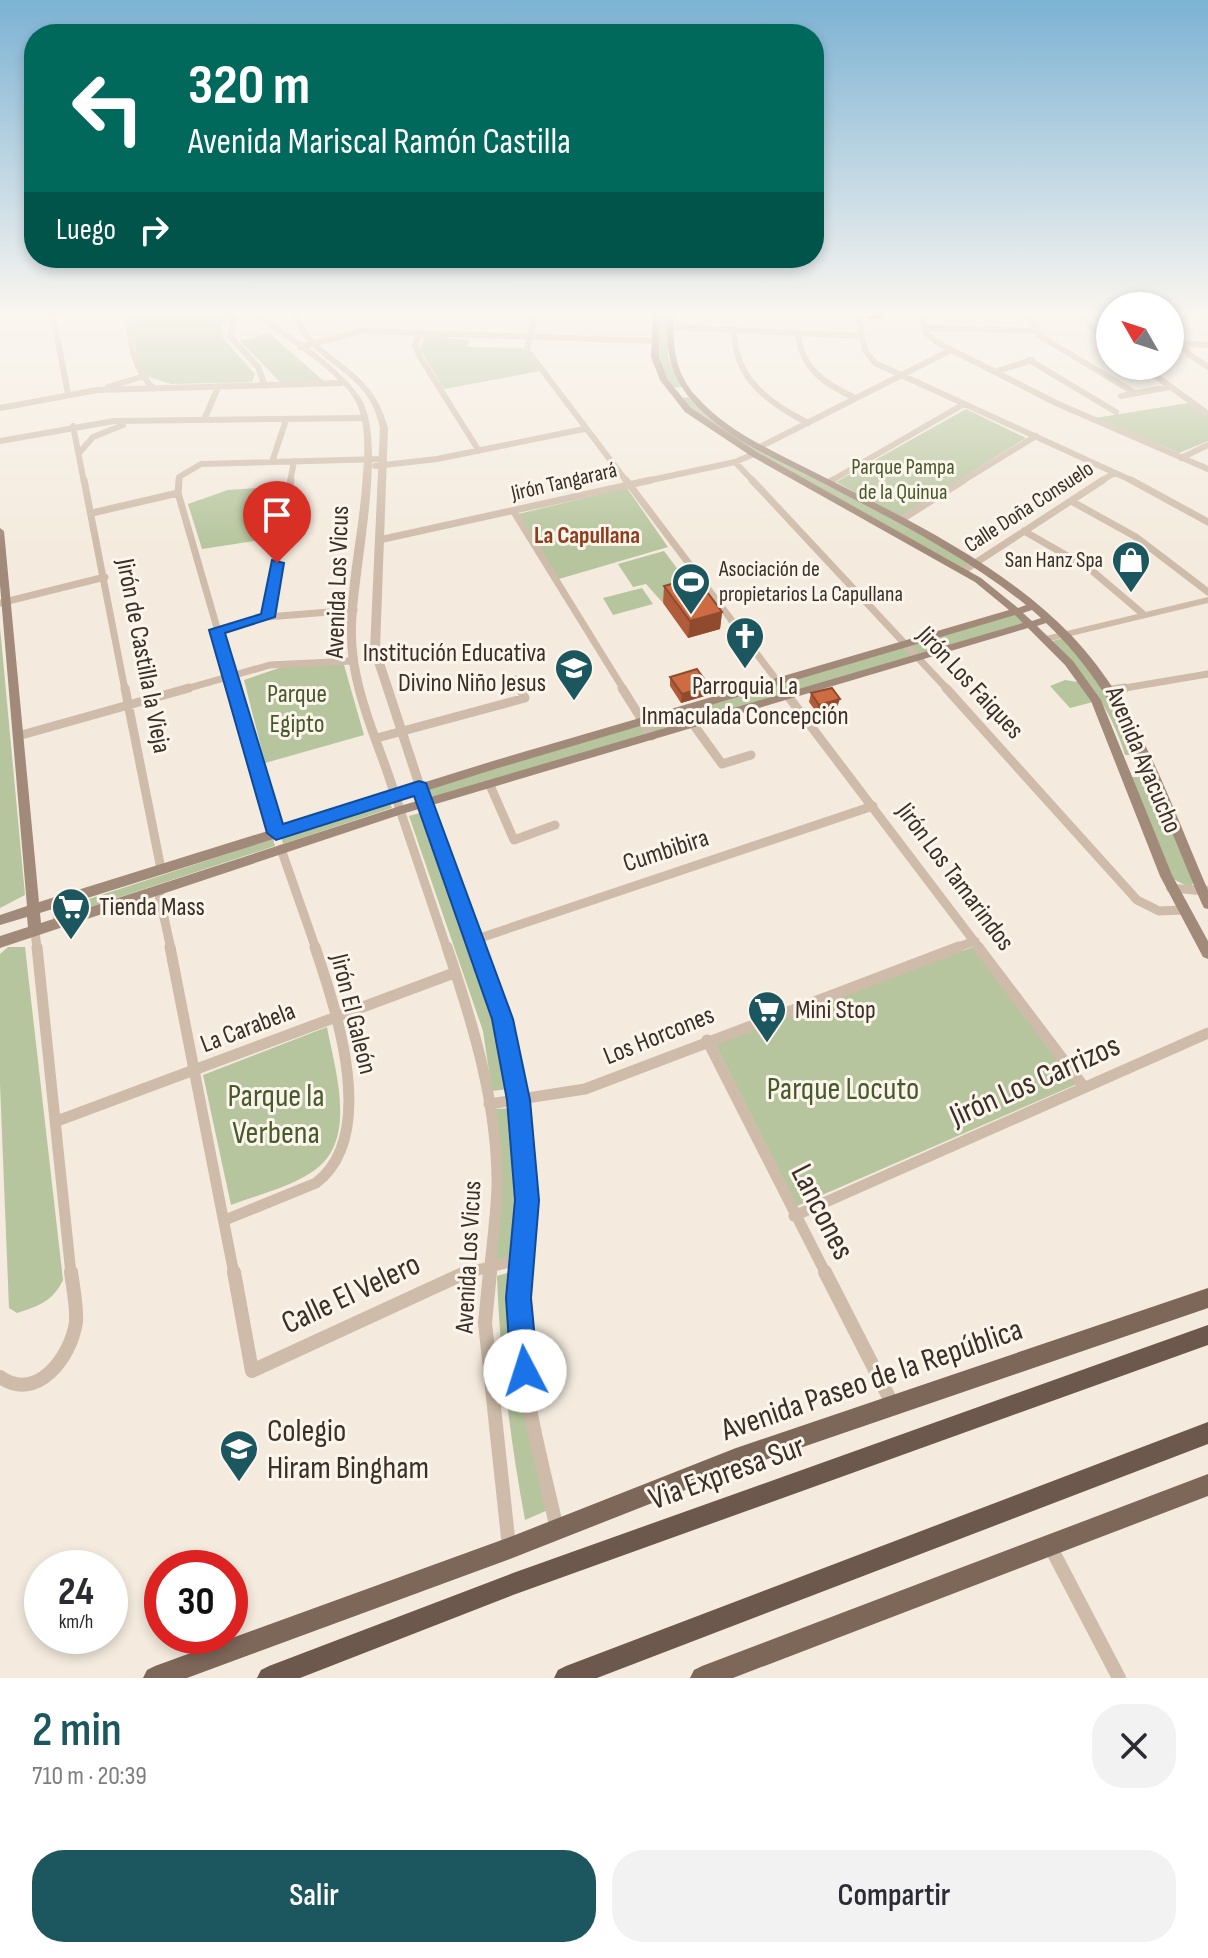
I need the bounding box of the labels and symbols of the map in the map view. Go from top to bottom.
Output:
north arrow [1096,292,1184,380]
park label: Parque Pampa de la Quinua [851,454,955,506]
street label: Calle Doña Consuelo [959,455,1099,559]
street label: Jirón Tangarará [507,457,620,508]
pin [243,481,311,563]
street label: Avenida Los Vicus [320,505,356,660]
district label: La Capullana [534,521,640,550]
shop icon: San Hanz Spa [1110,539,1152,594]
place label: San Hanz Spa [1005,547,1103,574]
street label: Jirón de Castilla la Vieja [109,555,177,756]
place label: Asociación de propietarios La Capullana [718,556,903,608]
sports icon: Asociación de propietarios La Capullana [670,561,712,616]
church icon: Parroquia La Inmaculada Concepción [724,615,766,670]
street label: Jirón Los Faiques [909,620,1030,746]
place label: Institución Educativa Divino Niño Jesus [363,638,546,699]
school or university icon: Institución Educativa Divino Niño Jesus [553,647,595,702]
place label: Parroquia La Inmaculada Concepción [641,671,849,732]
park label: Parque Egipto [267,679,327,740]
street label: Avenida Ayacucho [1098,681,1188,838]
street label: Jirón Los Tamarindos [889,796,1021,957]
street label: Cumbibira [619,823,713,879]
supermarket icon: Tienda Mass [50,886,92,941]
place label: Tienda Mass [99,892,205,923]
street label: Jirón El Galeón [323,950,383,1077]
supermarket icon: Mini Stop [746,989,788,1044]
place label: Mini Stop [795,995,876,1026]
street label: La Carabela [196,996,300,1060]
street label: Los Horcones [599,1000,719,1072]
street label: Jirón Los Carrizos [943,1026,1126,1136]
park label: Parque Locuto [767,1070,919,1109]
park label: Parque la Verbena [228,1077,325,1153]
street label: Lancones [782,1158,862,1266]
street label: Avenida Los Vicus [449,1180,488,1335]
street label: Calle El Velero [276,1245,426,1343]
street label: Avenida Paseo de la República [715,1310,1028,1450]
position arrow [483,1329,567,1413]
place label: Colegio Hiram Bingham [267,1412,429,1488]
street label: Via Expresa Sur [644,1427,810,1519]
school or university icon: Colegio Hiram Bingham [218,1428,260,1483]
speed limit sign: 30 [144,1550,248,1654]

